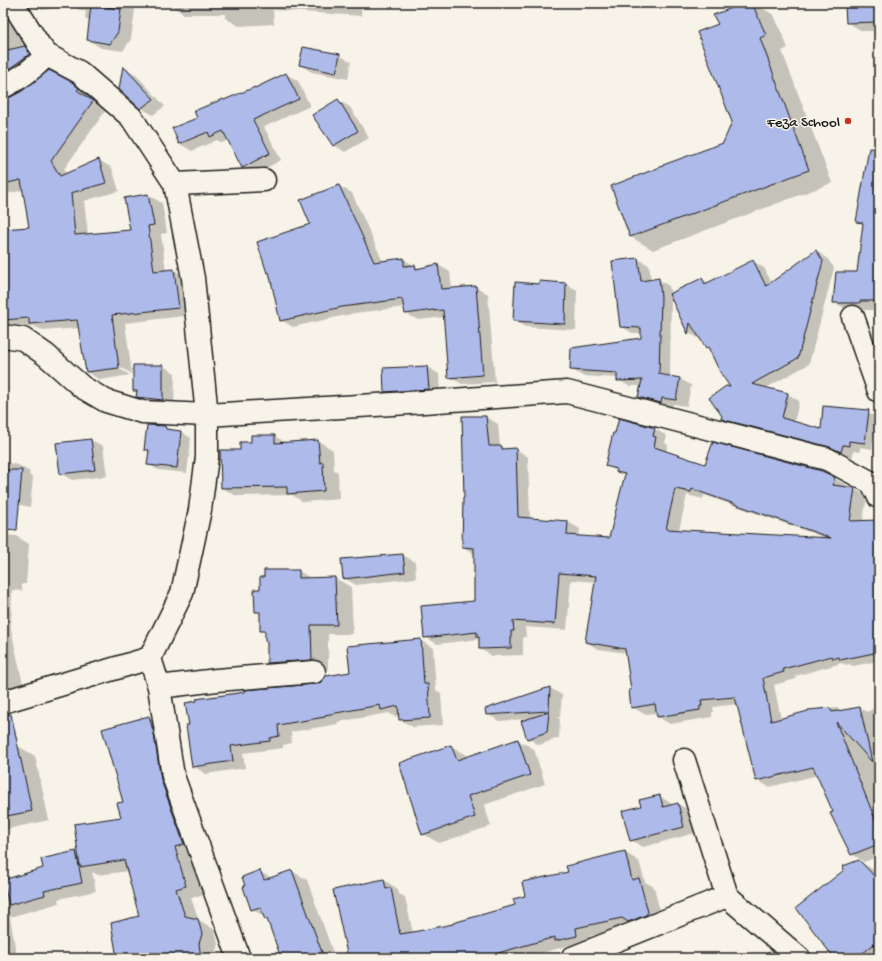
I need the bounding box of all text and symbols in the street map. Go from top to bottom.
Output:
place label: Feza School [766,114,840,132]
marker: Feza School [843,116,853,126]

